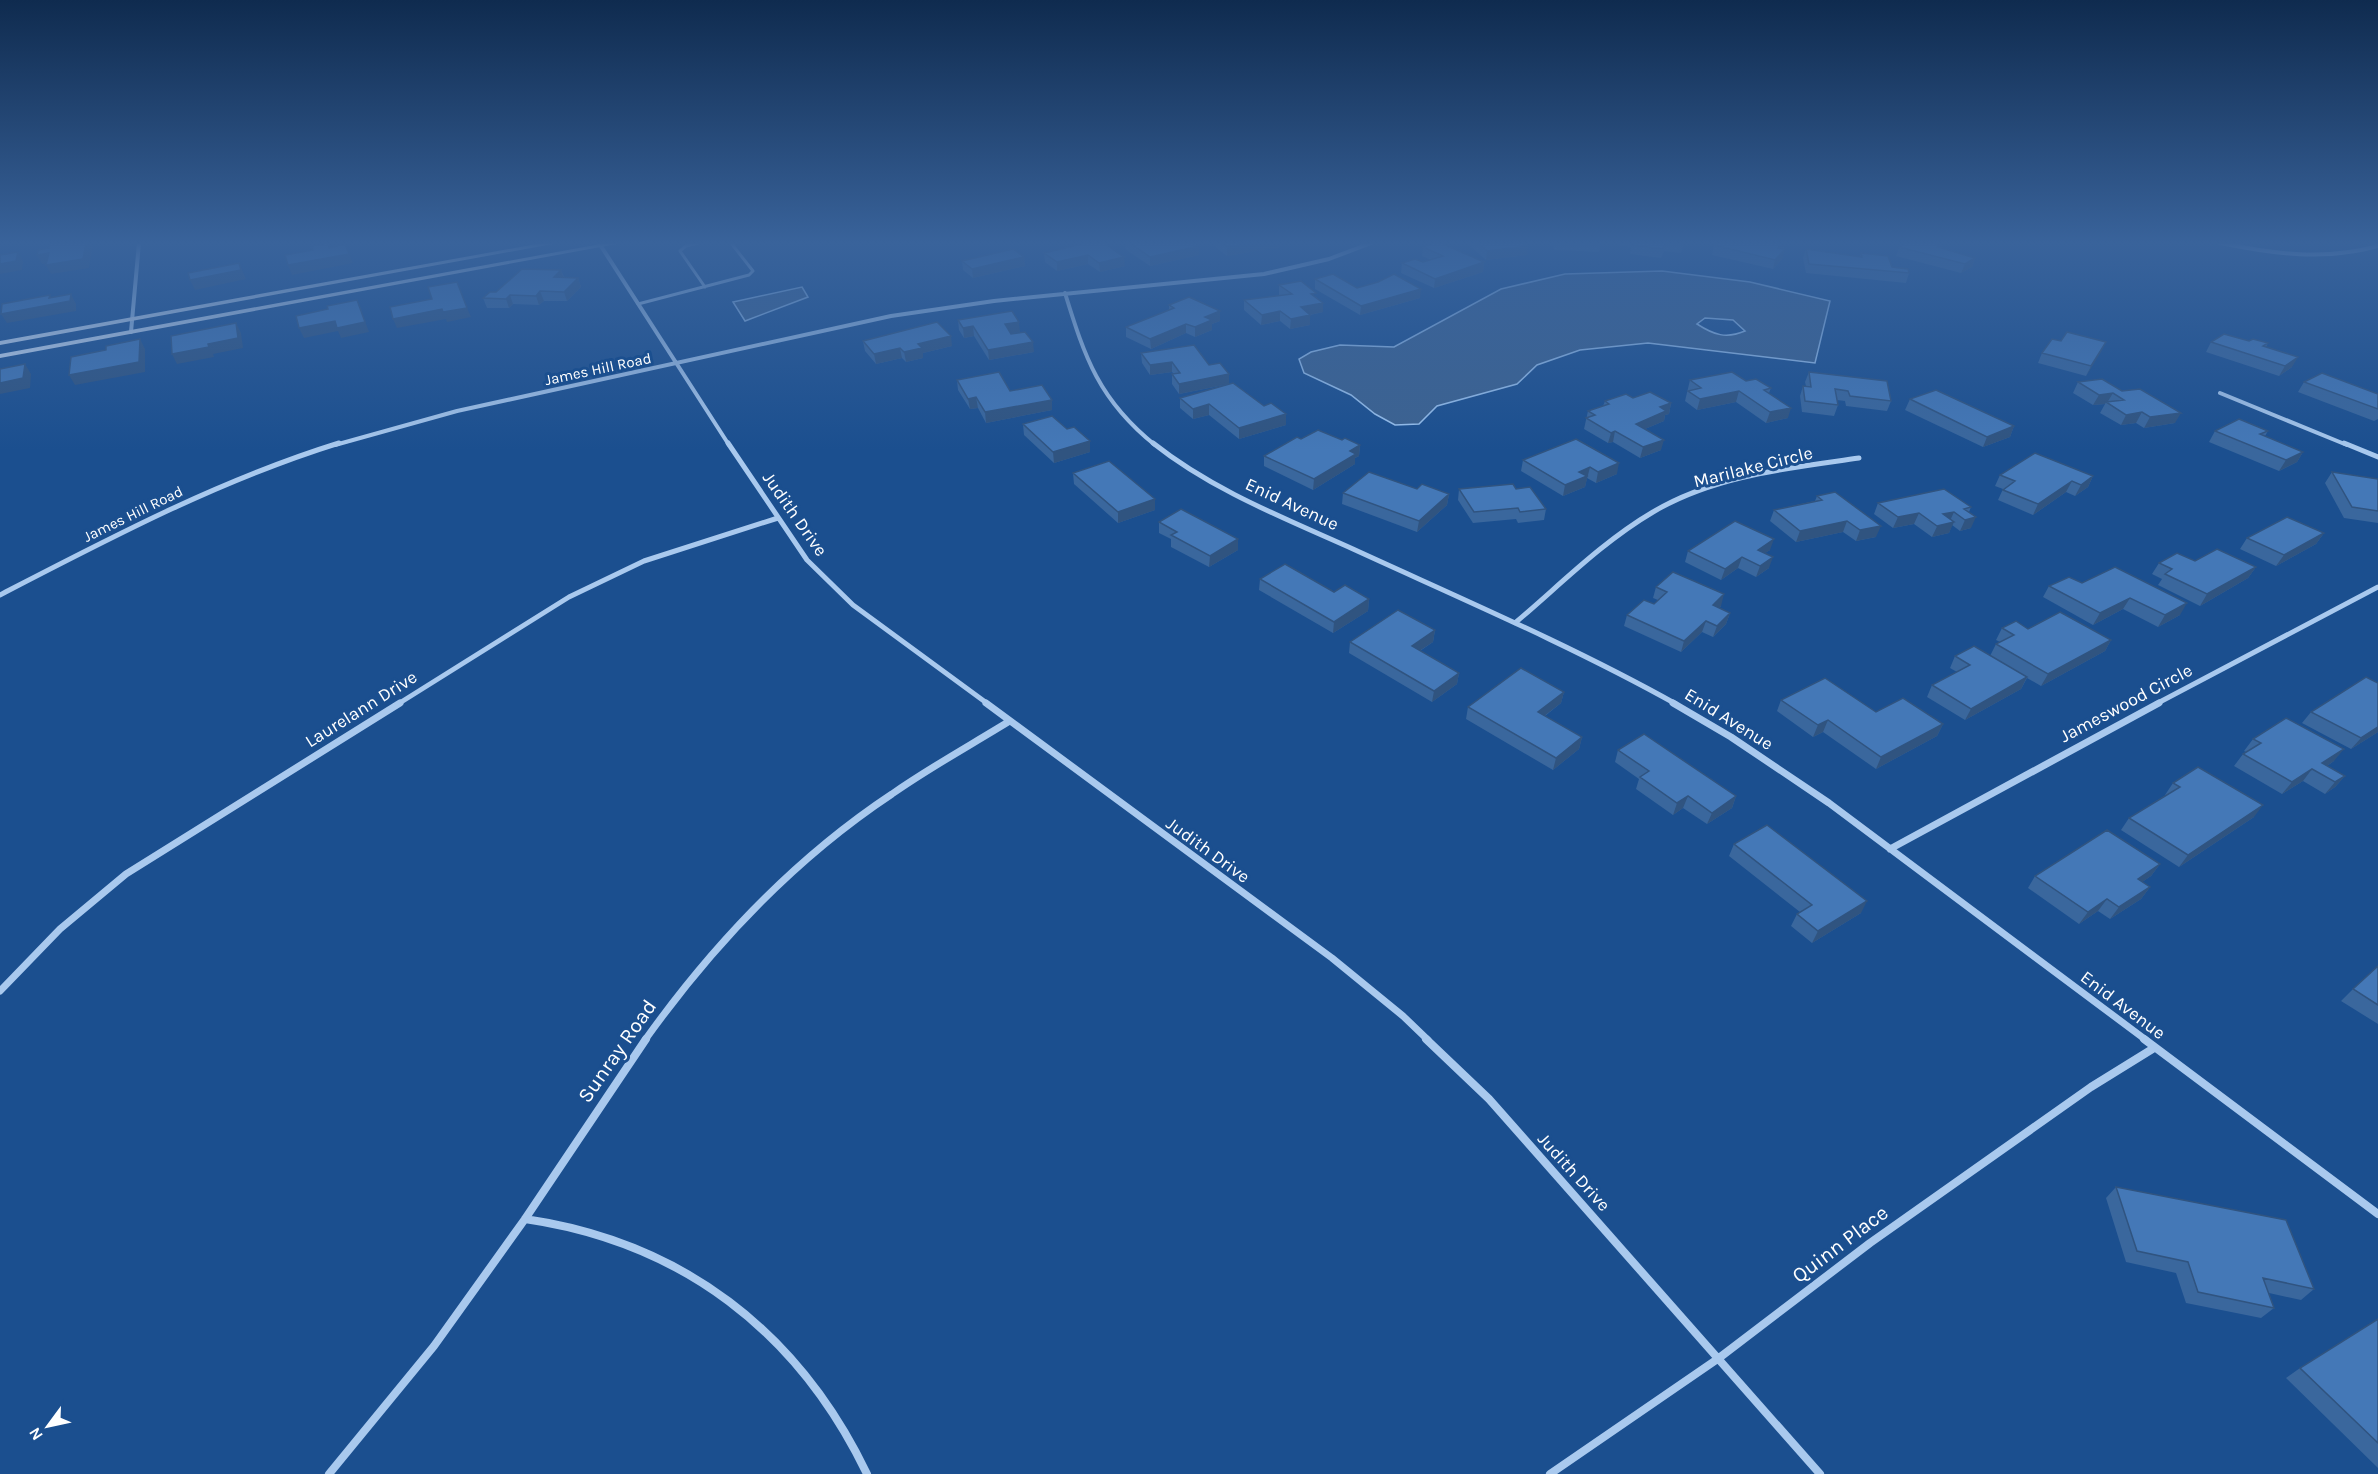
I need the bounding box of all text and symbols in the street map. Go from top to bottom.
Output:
street label: James Hill Road [543,349,653,389]
street label: Marilake Circle [1691,442,1815,492]
street label: Judith Drive [758,467,832,561]
street label: Enid Avenue [1242,473,1342,535]
street label: James Hill Road [80,482,186,546]
street label: Jameswood Circle [2056,659,2196,747]
street label: Laurelann Drive [301,666,421,752]
street label: Enid Avenue [1681,683,1777,755]
street label: Judith Drive [1162,812,1254,888]
street label: Enid Avenue [2076,966,2170,1044]
street label: Sunray Road [573,995,661,1107]
street label: Judith Drive [1533,1128,1615,1216]
street label: Quinn Place [1787,1200,1893,1288]
north arrow [18,1396,78,1456]
text: N [25,1424,47,1444]

